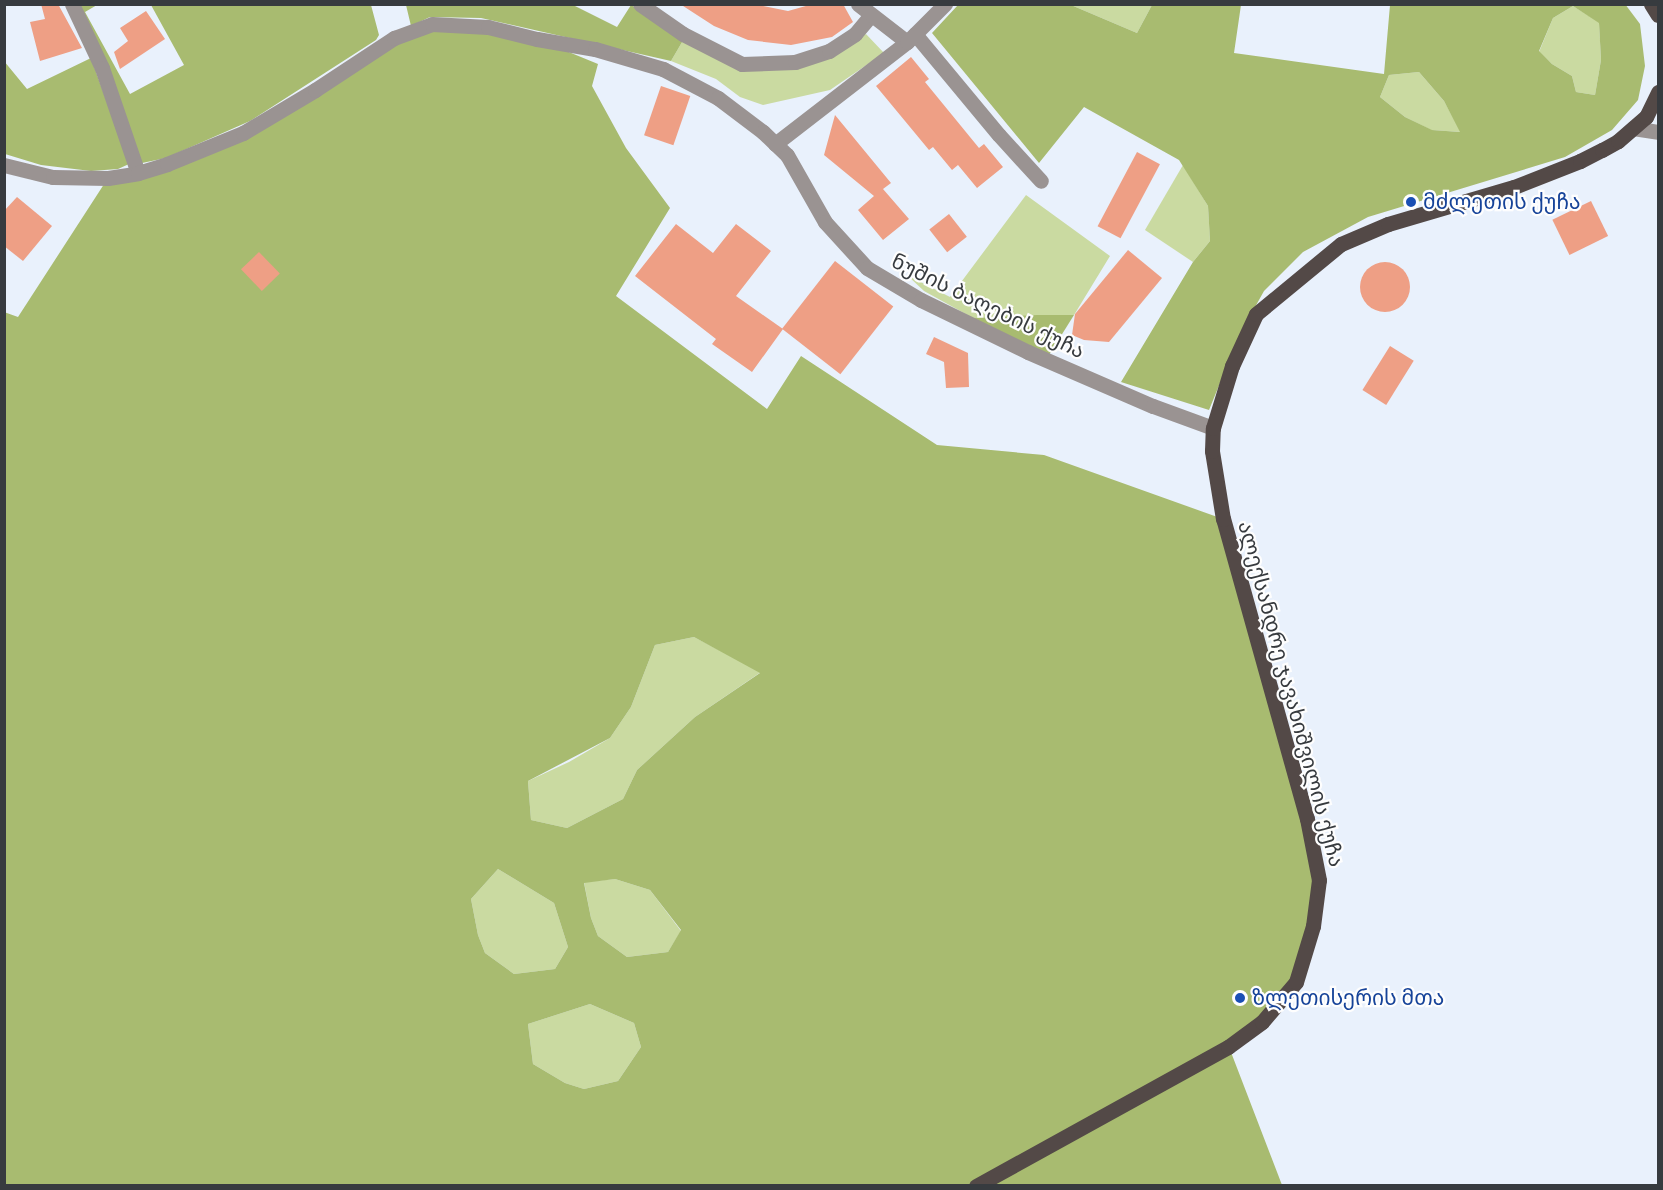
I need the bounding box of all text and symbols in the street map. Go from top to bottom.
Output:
place label: მძლეთის ქუჩა [1423,189,1580,215]
marker: მძლეთის ქუჩა [1404,195,1418,209]
street label: ნუშის ბაღების ქუჩა [887,248,1089,364]
street label: ალექსანდრე ჯავახიშვილის ქუჩა [1233,518,1349,870]
place label: ზლეთისერის მთა [1252,985,1444,1011]
marker: ზლეთისერის მთა [1233,991,1247,1005]

